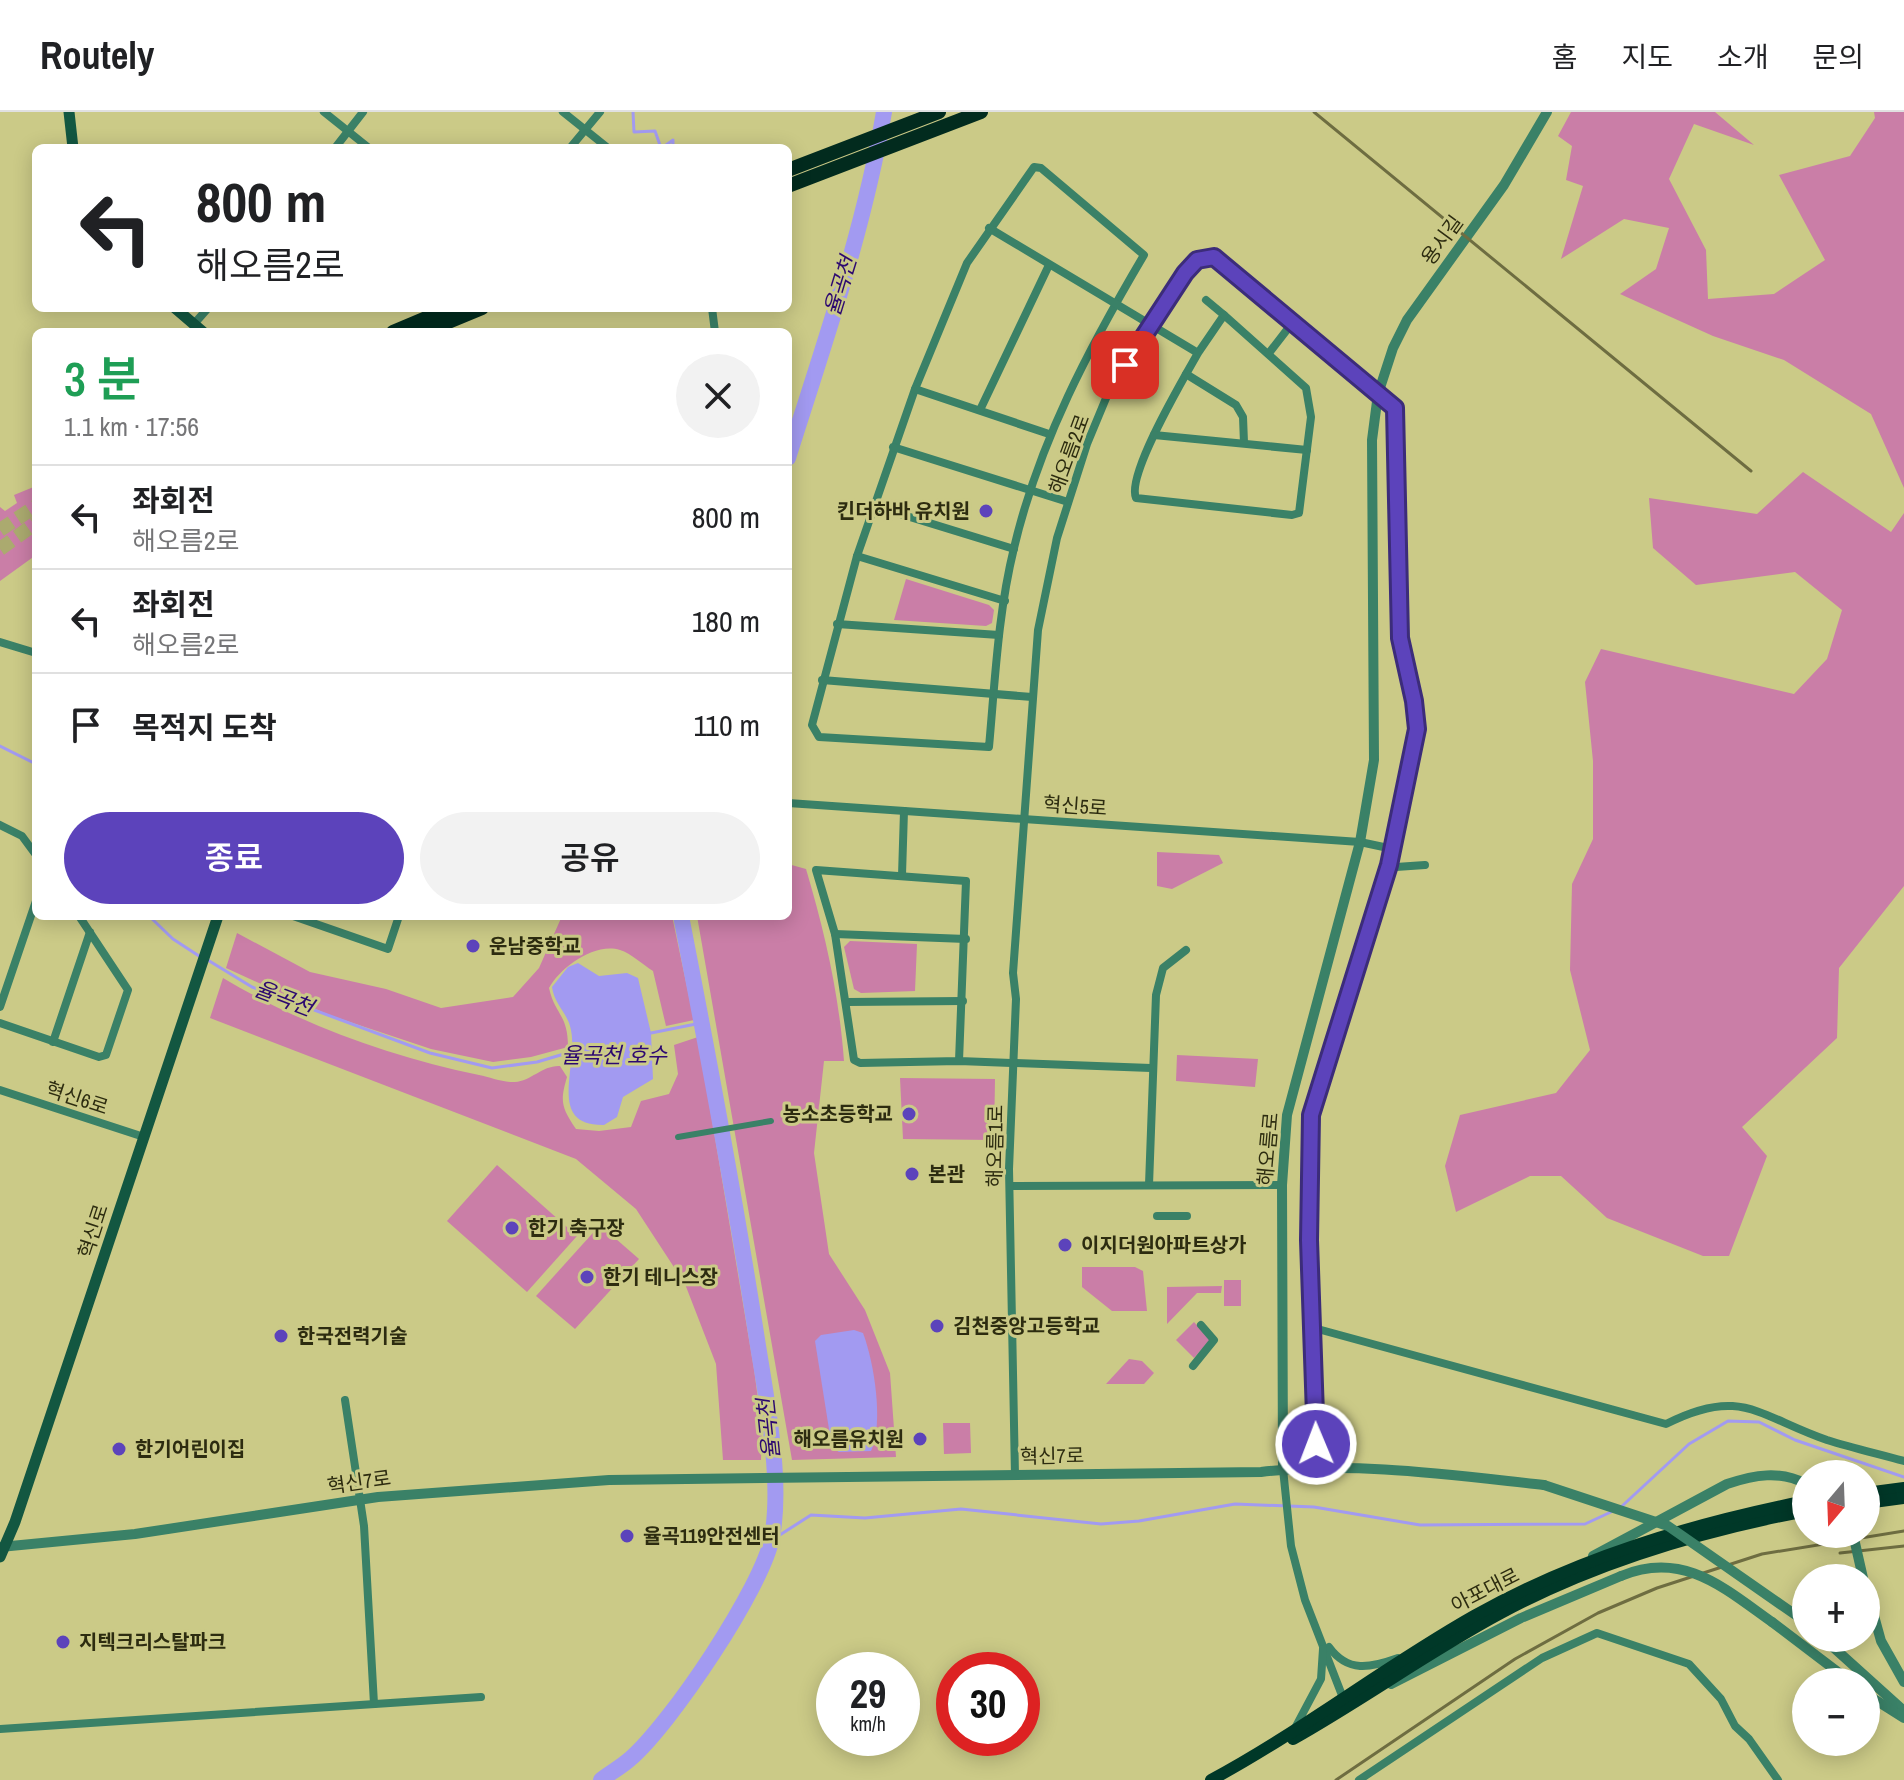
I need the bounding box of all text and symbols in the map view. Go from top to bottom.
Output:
text: Routely [40,30,154,81]
text: 홈 [1552,38,1577,76]
text: 지도 [1621,38,1673,76]
text: 소개 [1717,38,1768,76]
text: 문의 [1812,38,1864,76]
text: 800 m [196,164,326,239]
icon: left [64,176,168,280]
street label: 용시길 [1414,209,1469,270]
text: 해오름2로 [196,241,345,289]
water label: 율곡천 [817,250,864,319]
pin [1091,331,1159,399]
icon: arrive [1103,343,1147,387]
text: 3 분 [64,346,141,411]
button: close [676,354,760,438]
text: 1.1 km · 17:56 [64,409,199,444]
street label: 해오름2로 [1042,410,1095,497]
text: 좌회전 [132,480,215,520]
icon: left [64,495,108,539]
text: 800 m [692,497,760,537]
place label: 킨더하바 유치원 [837,497,970,524]
marker: 킨더하바 유치원 [977,502,995,520]
text: 해오름2로 [132,523,240,558]
text: 좌회전 [132,584,215,624]
icon: left [64,599,108,643]
text: 180 m [692,601,760,641]
text: 해오름2로 [132,627,240,662]
icon: arrive [64,703,108,747]
text: 110 m [693,705,760,745]
text: 목적지 도착 [132,707,277,747]
street label: 혁신5로 [1042,790,1108,821]
button: 종료 [64,812,404,904]
button: 공유 [420,812,760,904]
place label: 운남중학교 [489,932,581,959]
marker: 운남중학교 [464,937,482,955]
water label: 율곡천 [250,973,320,1024]
water label: 율곡천 호수 [561,1040,668,1070]
street label: 혁신6로 [42,1075,112,1120]
place label: 농소초등학교 [783,1100,893,1127]
street label: 해오름1로 [980,1104,1009,1188]
marker: 농소초등학교 [900,1105,918,1123]
street label: 해오름로 [1251,1111,1284,1187]
place label: 본관 [928,1160,965,1187]
marker: 본관 [903,1165,921,1183]
street label: 혁신로 [71,1200,114,1261]
place label: 한기 축구장 [528,1214,625,1241]
marker: 한기 축구장 [503,1219,521,1237]
place label: 이지더원아파트상가 [1081,1231,1247,1258]
marker: 이지더원아파트상가 [1056,1236,1074,1254]
place label: 한기 테니스장 [603,1263,718,1290]
marker: 한기 테니스장 [578,1268,596,1286]
place label: 김천중앙고등학교 [953,1312,1100,1339]
marker: 김천중앙고등학교 [928,1317,946,1335]
place label: 한국전력기술 [297,1322,407,1349]
marker: 한국전력기술 [272,1327,290,1345]
water label: 율곡천 [750,1395,786,1461]
position arrow [1274,1402,1358,1486]
place label: 해오름유치원 [794,1425,904,1452]
marker: 해오름유치원 [911,1430,929,1448]
place label: 한기어린이집 [135,1435,245,1462]
marker: 한기어린이집 [110,1440,128,1458]
street label: 혁신7로 [1020,1441,1084,1470]
north arrow [1792,1460,1880,1548]
map controls [1792,1460,1880,1756]
street label: 혁신7로 [325,1464,393,1499]
place label: 율곡119안전센터 [643,1522,780,1549]
marker: 율곡119안전센터 [618,1527,636,1545]
street label: 아포대로 [1446,1561,1524,1618]
button: + [1792,1564,1880,1652]
place label: 지텍크리스탈파크 [79,1628,226,1655]
marker: 지텍크리스탈파크 [54,1633,72,1651]
speed limit sign: 30 [936,1652,1040,1756]
text: 29 [850,1667,886,1720]
button: − [1792,1668,1880,1756]
text: km/h [850,1710,886,1737]

